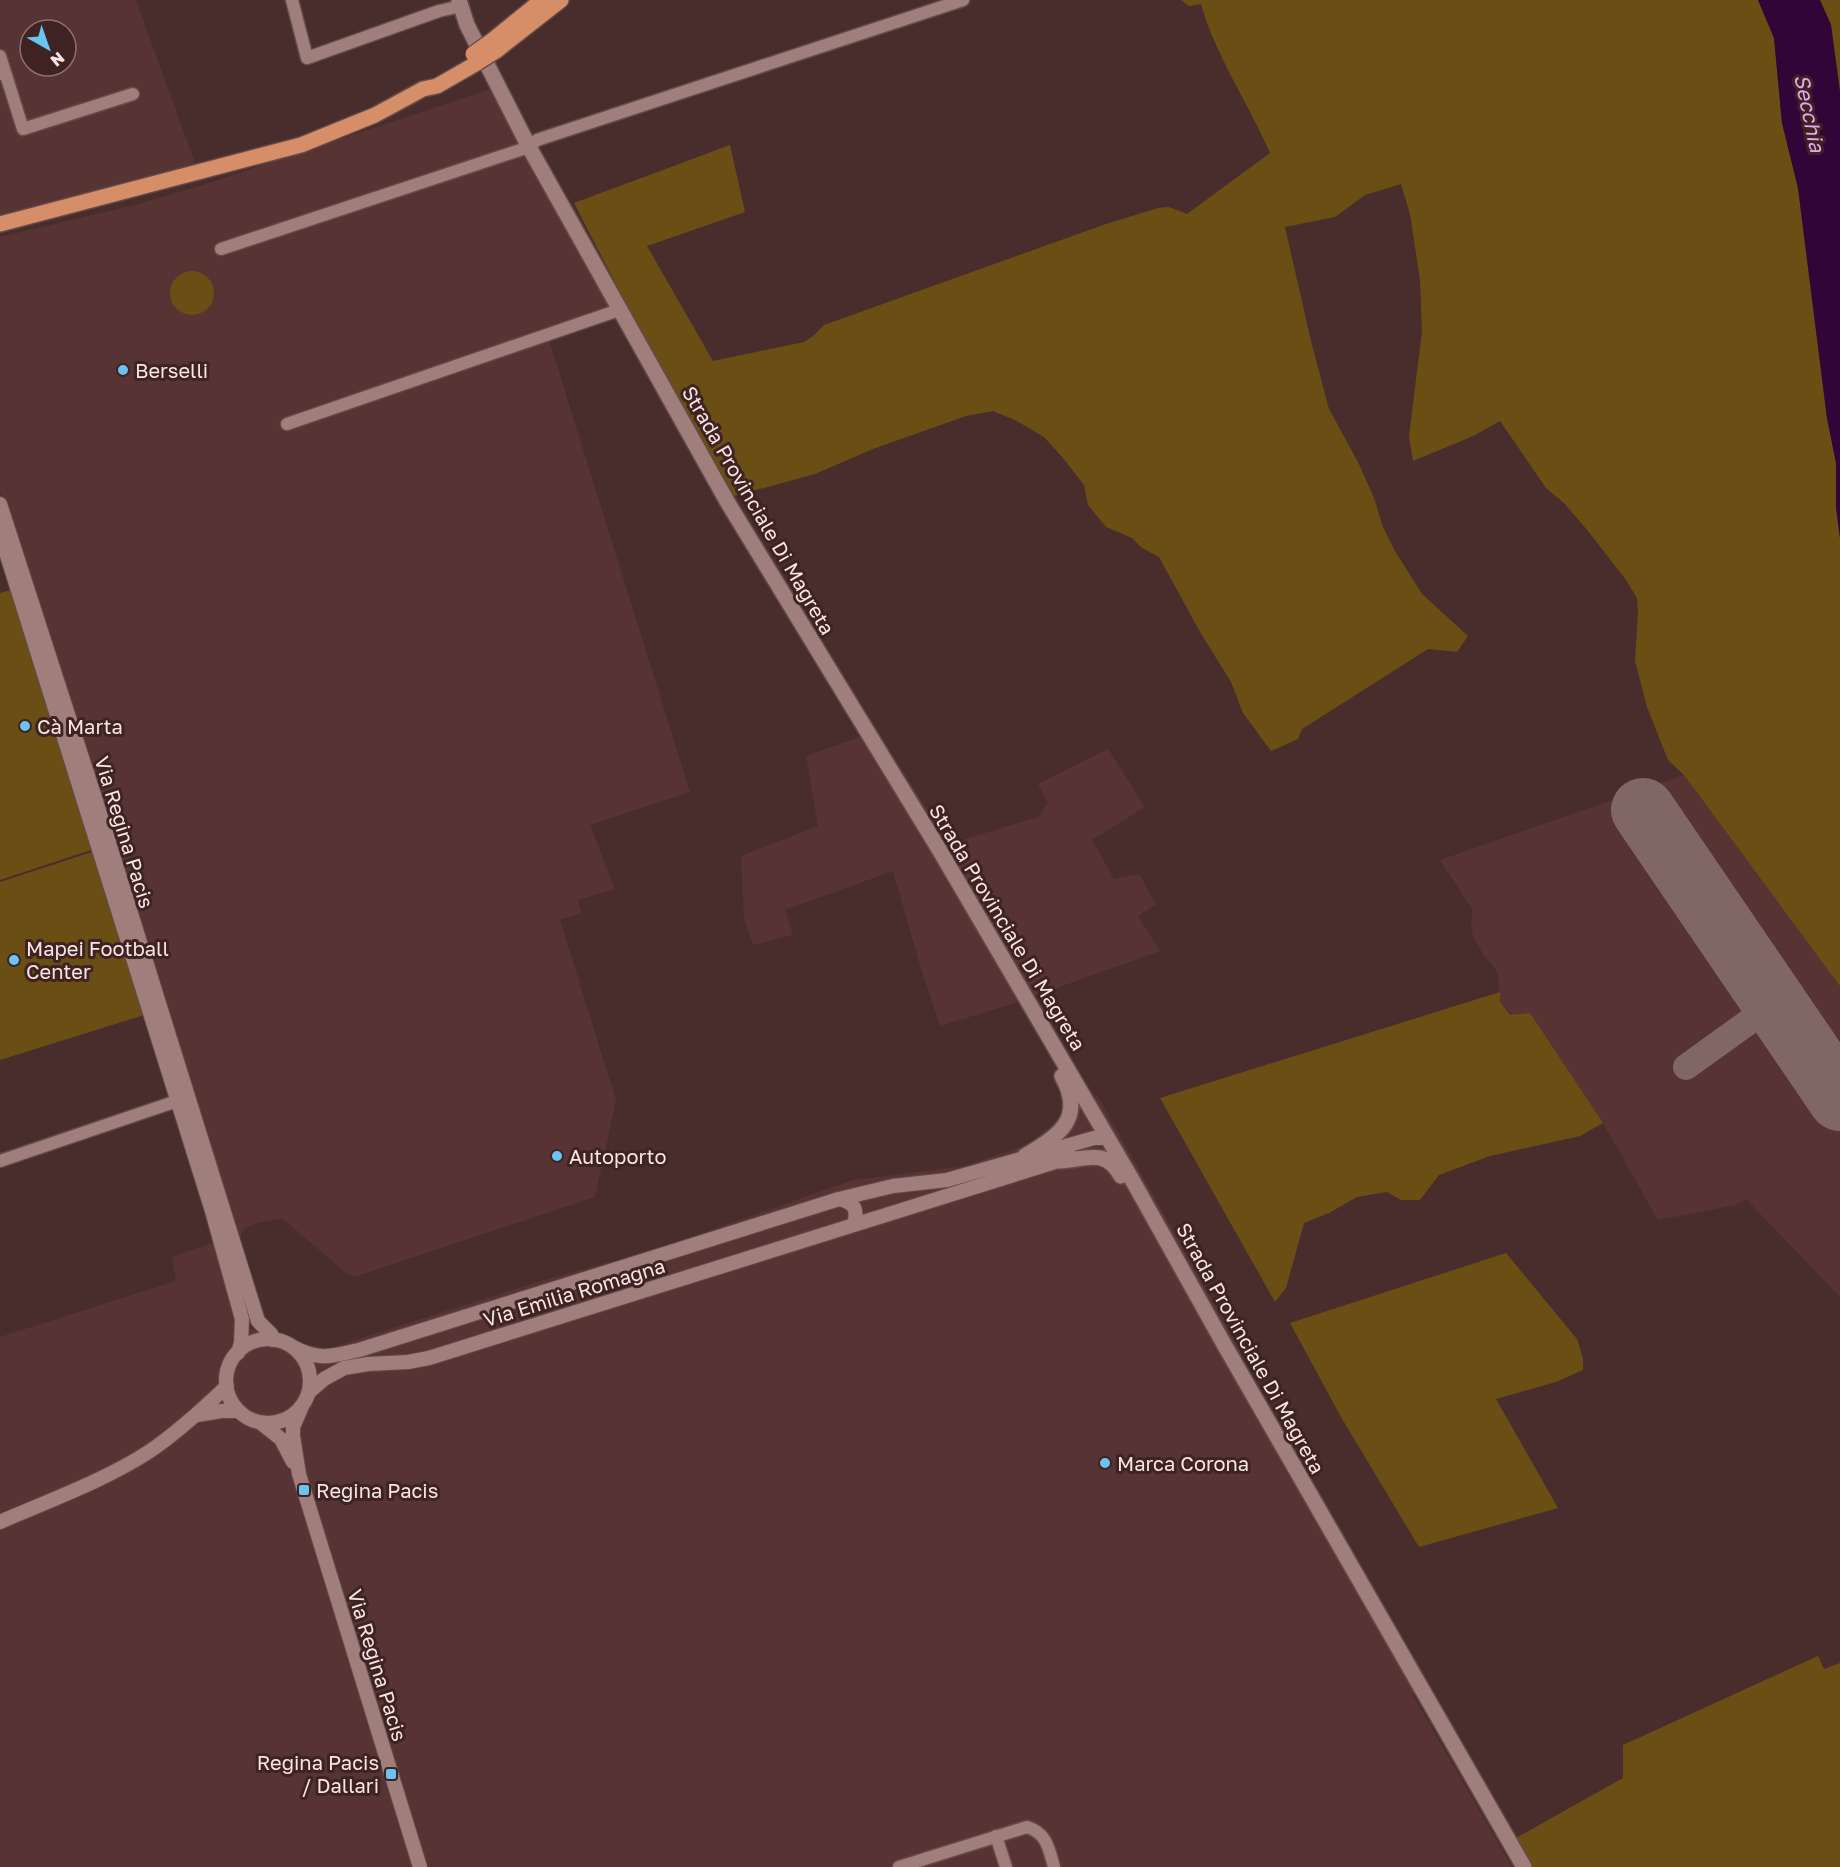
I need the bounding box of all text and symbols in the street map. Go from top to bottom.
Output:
north arrow [18,18,78,78]
text: N [47,48,69,71]
water label: Secchia [1789,72,1831,155]
place label: Berselli [135,358,208,382]
marker: Berselli [116,363,130,377]
street label: Strada Provinciale Di Magreta [678,381,840,639]
place label: Cà Marta [37,714,123,738]
marker: Cà Marta [18,719,32,733]
street label: Via Regina Pacis [91,753,159,911]
street label: Strada Provinciale Di Magreta [925,799,1091,1055]
place label: Mapei Football Center [26,936,169,983]
marker: Mapei Football Center [7,953,21,967]
place label: Autoporto [569,1144,667,1168]
marker: Autoporto [550,1149,564,1163]
street label: Strada Provinciale Di Magreta [1172,1218,1330,1478]
street label: Via Emilia Romagna [480,1253,668,1331]
place label: Marca Corona [1117,1451,1249,1475]
marker: Marca Corona [1098,1456,1112,1470]
place label: Regina Pacis [316,1478,438,1502]
marker: Regina Pacis [297,1483,311,1497]
street label: Via Regina Pacis [344,1586,412,1744]
place label: Regina Pacis / Dallari [257,1750,379,1797]
marker: Regina Pacis / Dallari [384,1767,398,1781]

